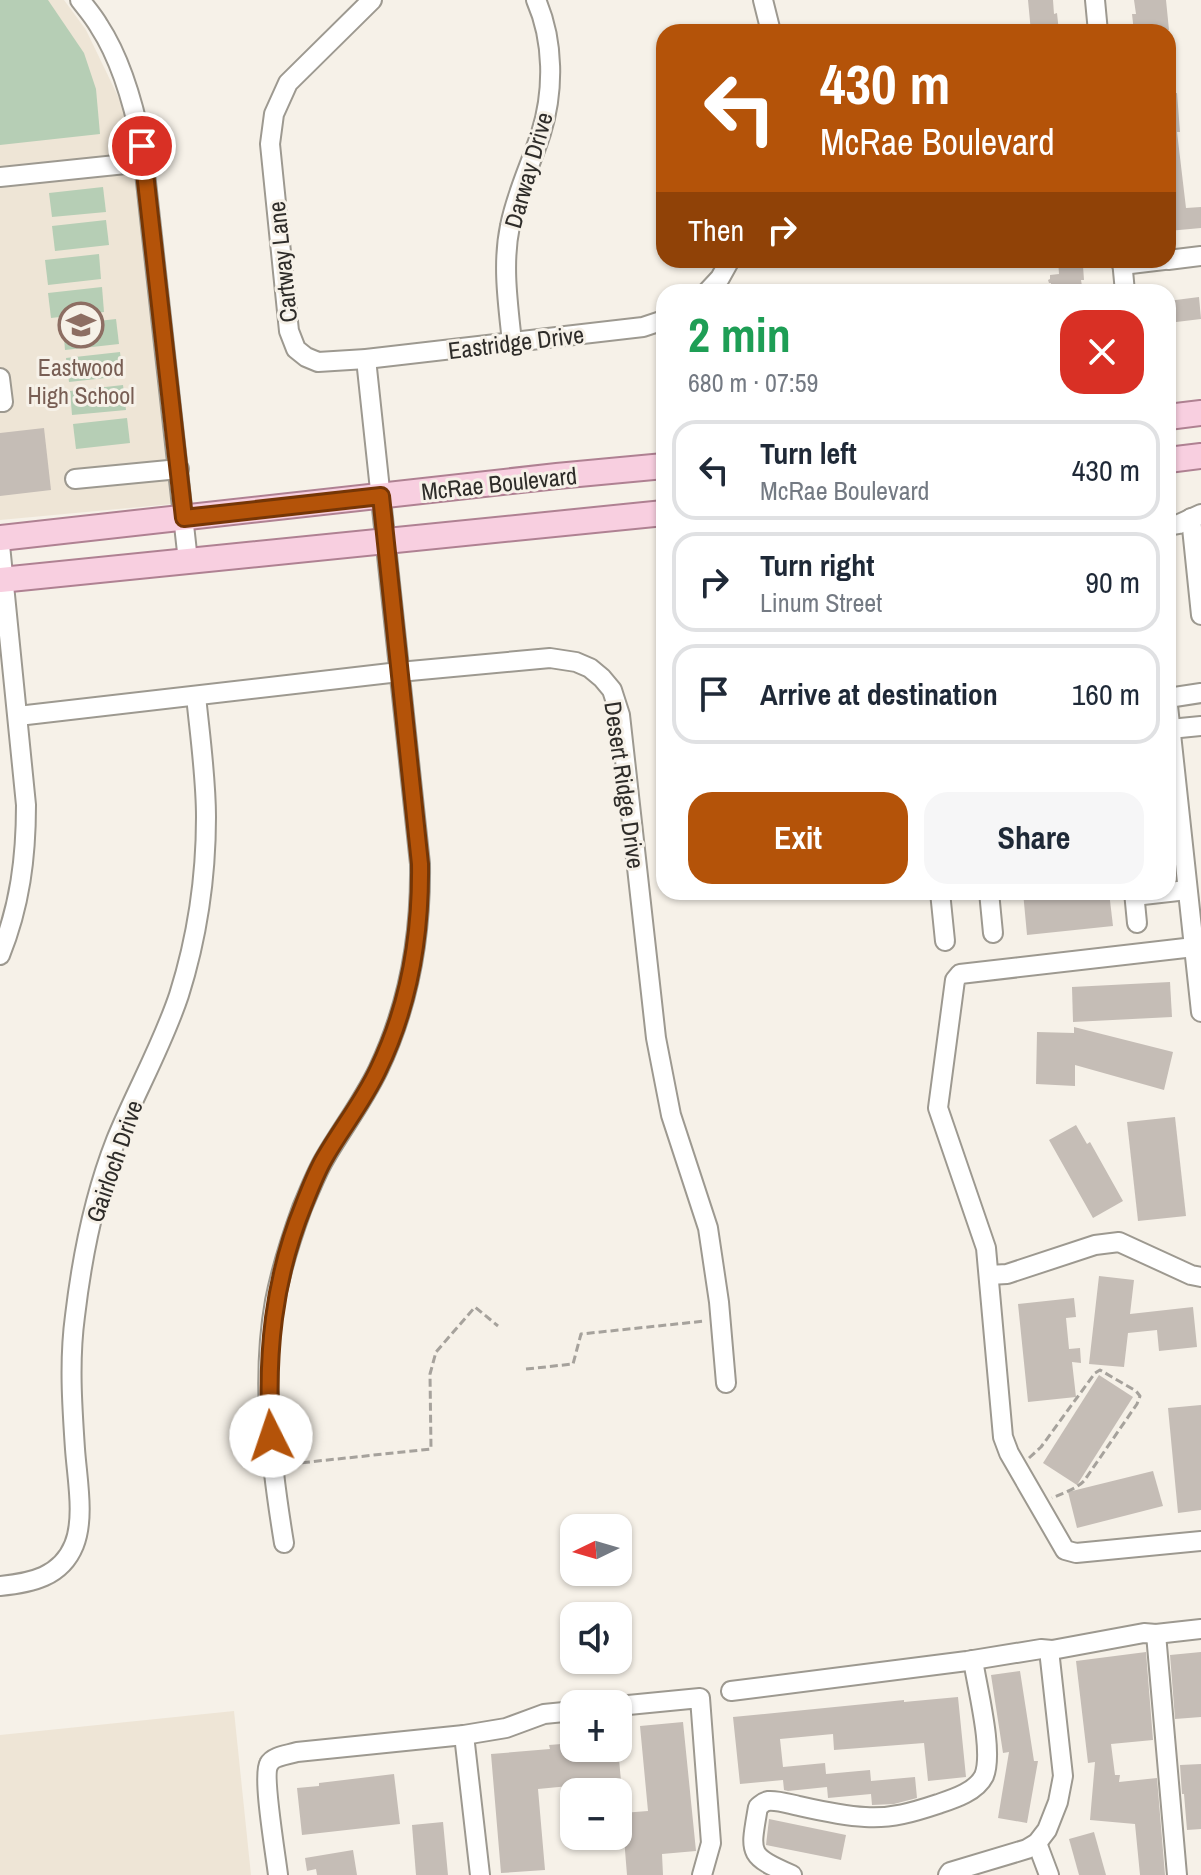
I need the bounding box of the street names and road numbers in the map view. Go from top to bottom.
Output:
street label: Darway Drive [496,108,560,232]
street label: Cartway Lane [260,200,304,324]
street label: Eastridge Drive [446,318,586,366]
street label: McRae Boulevard [420,459,578,507]
street label: Desert Ridge Drive [597,699,653,871]
street label: Gairloch Drive [78,1096,150,1226]

